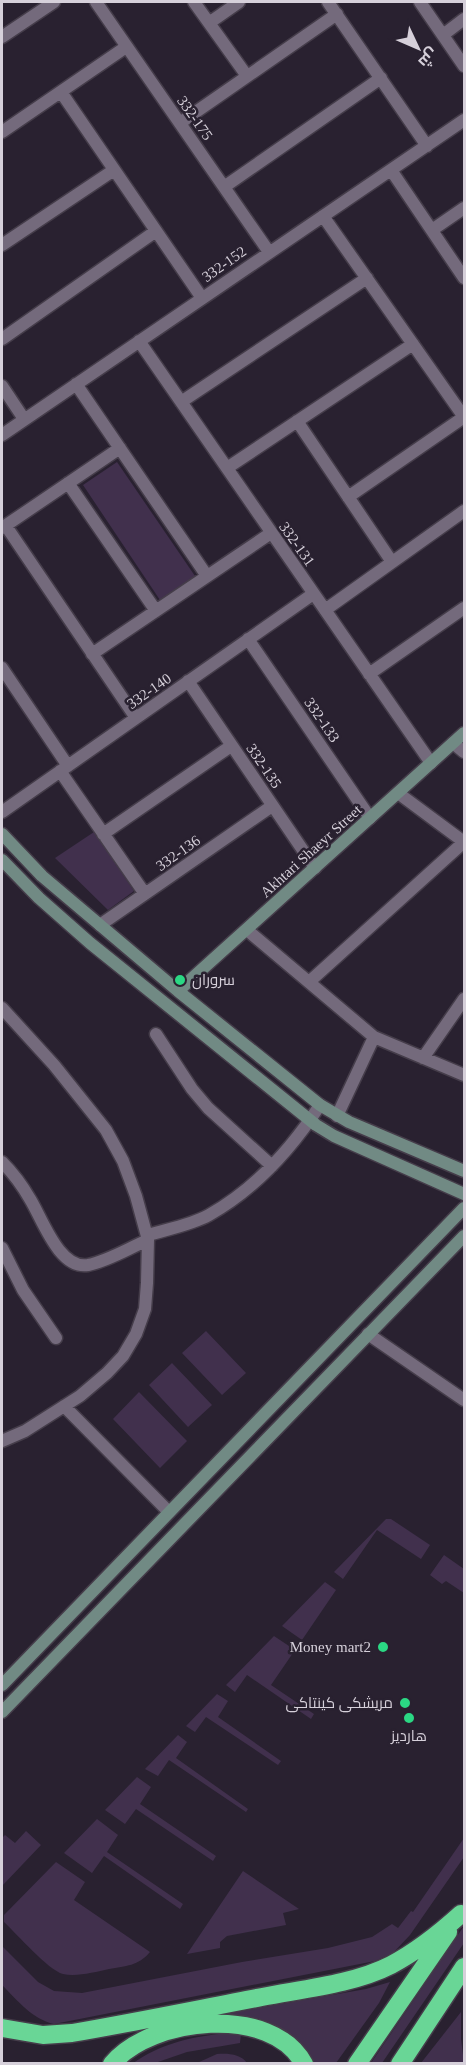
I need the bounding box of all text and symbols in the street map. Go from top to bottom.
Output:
north arrow [388,18,448,78]
text: ش [414,44,442,71]
street label: 332-175 [174,93,216,143]
street label: 332-152 [199,243,249,285]
street label: 332-131 [276,519,318,569]
street label: 332-140 [124,670,174,712]
street label: 332-133 [301,695,343,745]
street label: 332-135 [243,741,285,791]
street label: Akhtari Shaeyr Street [257,801,365,900]
street label: 332-136 [153,832,203,874]
place label: سروران [192,972,235,990]
marker: سروران [173,973,187,987]
place label: Money mart2 [290,1639,371,1655]
marker: Money mart2 [376,1640,390,1654]
place label: مریشکی کینتاکی [285,1695,393,1713]
marker: مریشکی کینتاکی [398,1696,412,1710]
marker: هاردیز [402,1711,416,1725]
place label: هاردیز [390,1728,427,1745]

